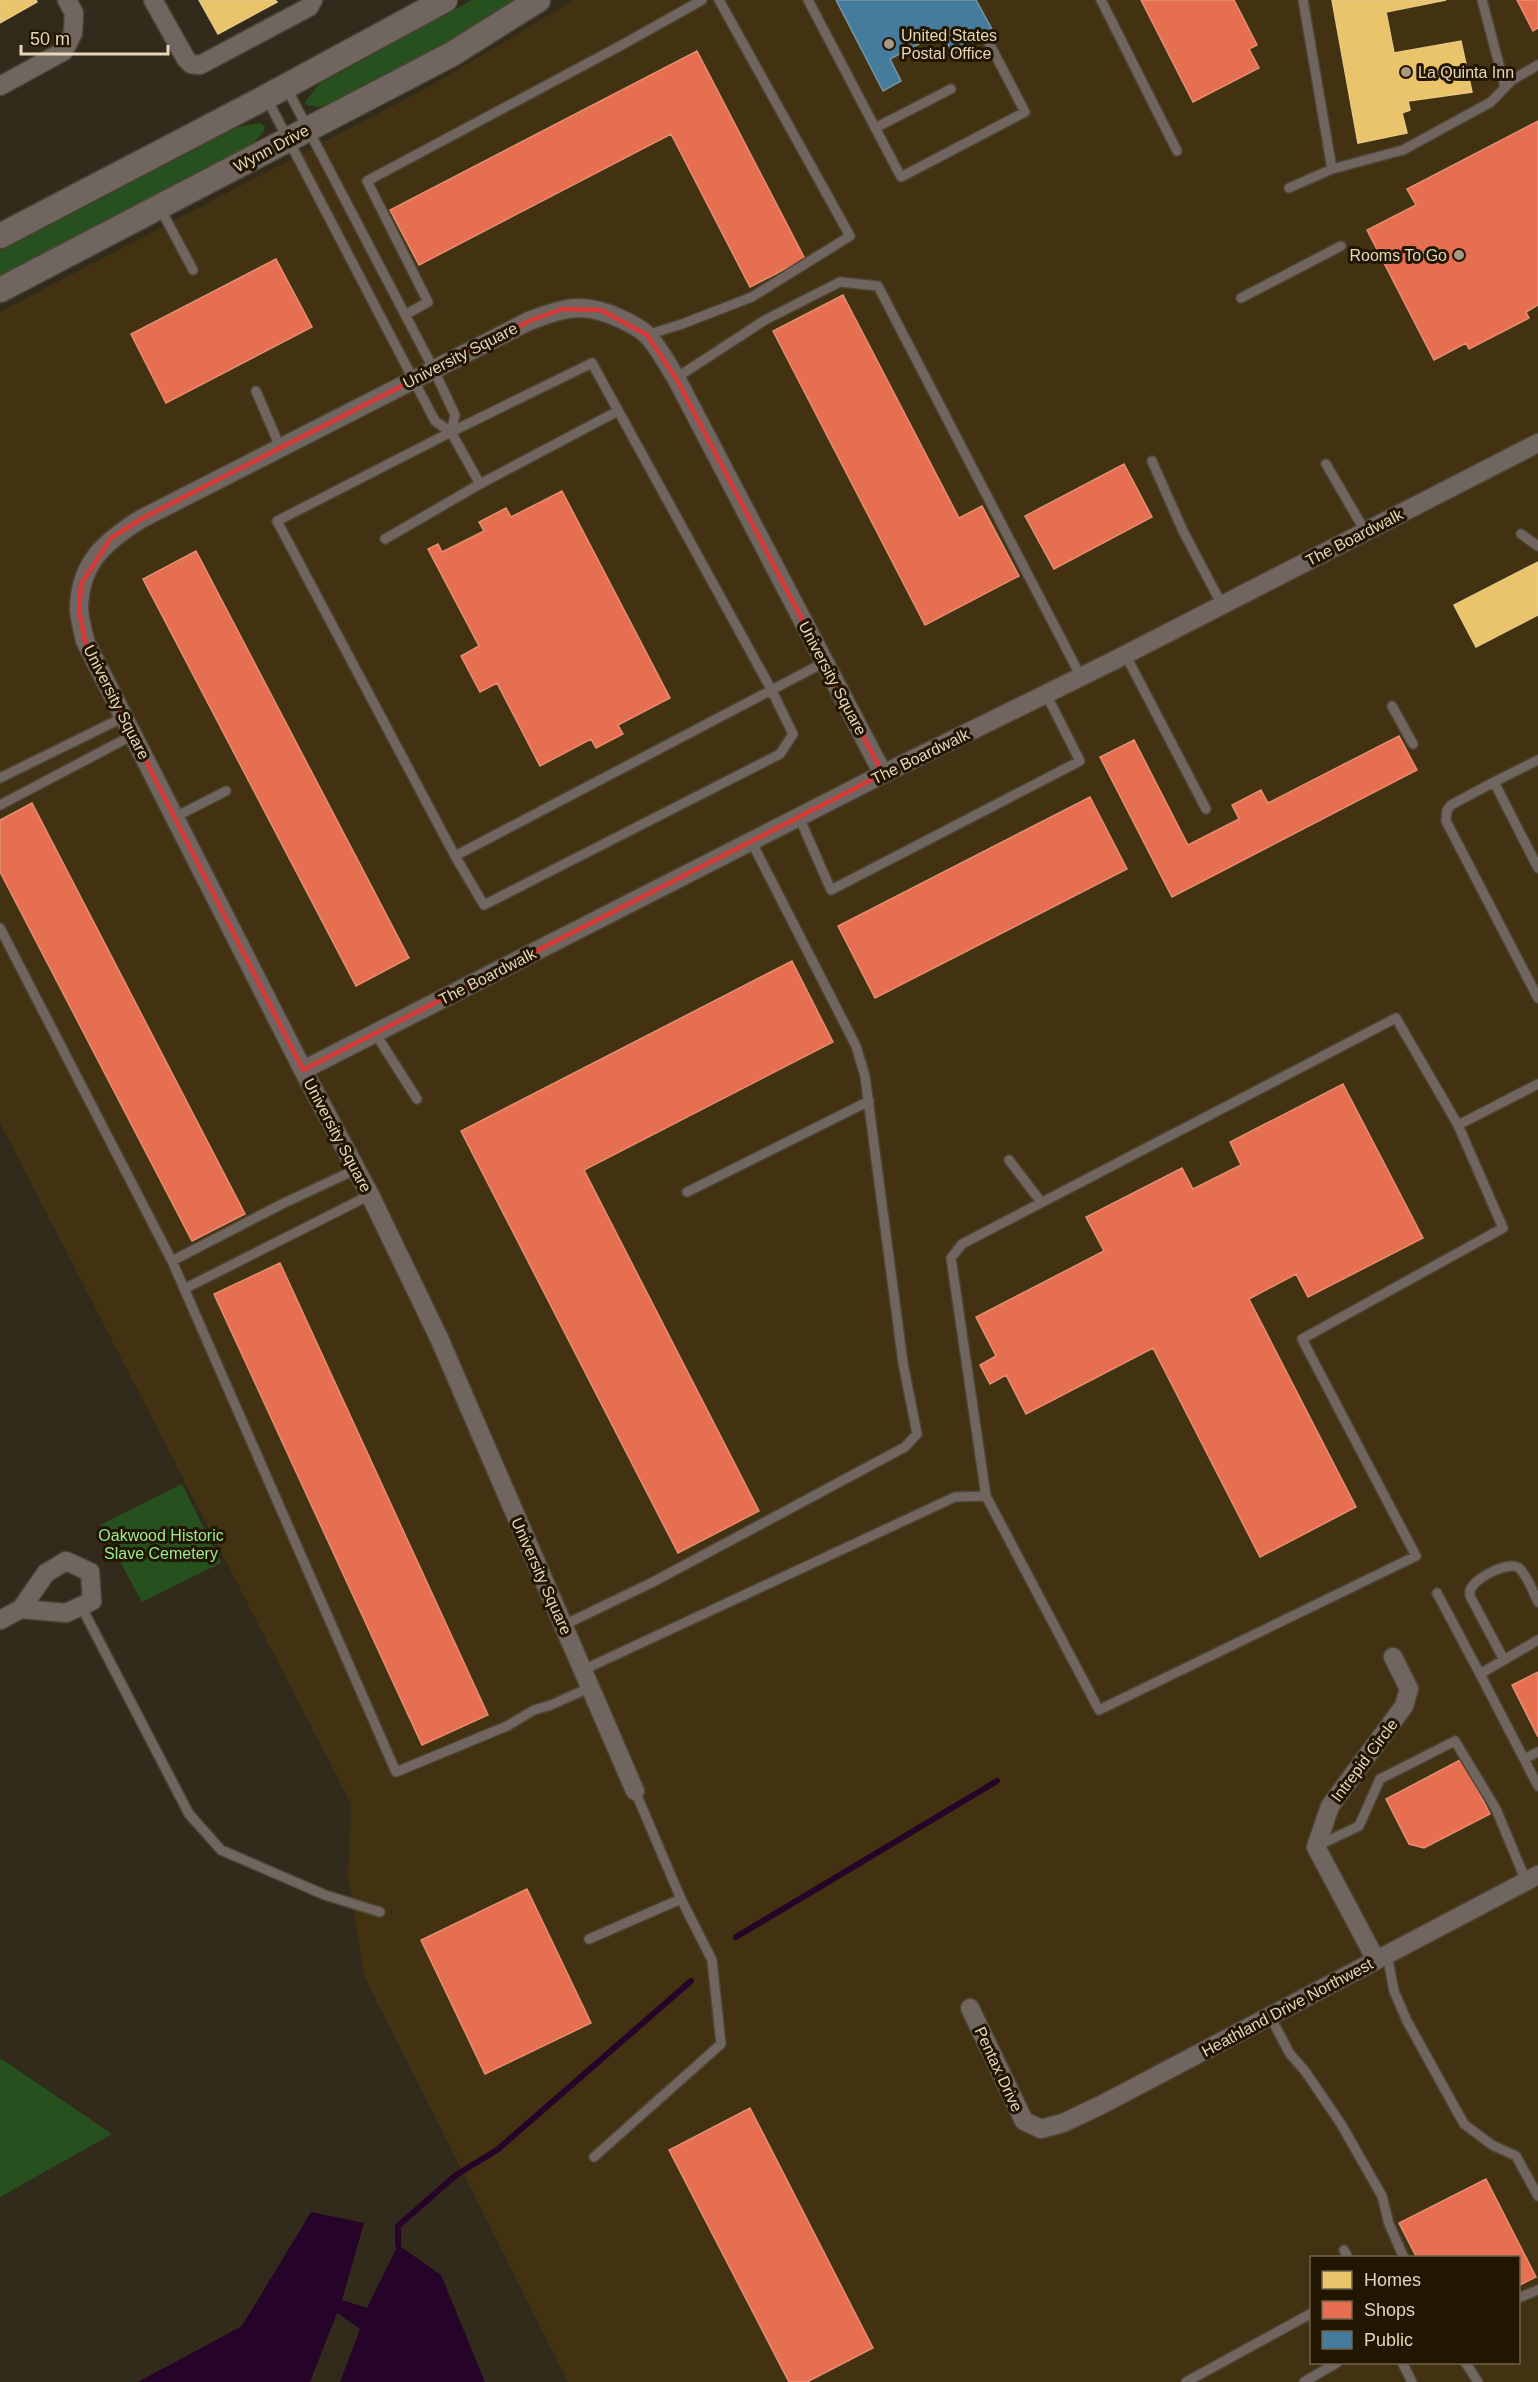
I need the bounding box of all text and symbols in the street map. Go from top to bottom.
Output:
scale bar [21,18,168,56]
place label: United States Postal Office [901,27,997,62]
text: 50 m [30,29,70,49]
marker: United States Postal Office [882,37,896,51]
place label: La Quinta Inn [1418,64,1514,81]
marker: La Quinta Inn [1399,65,1413,79]
street label: Wynn Drive [231,122,312,175]
place label: Rooms To Go [1349,247,1447,264]
marker: Rooms To Go [1452,248,1466,262]
street label: University Square [400,319,520,392]
street label: The Boardwalk [1303,505,1407,569]
street label: University Square [795,618,870,738]
street label: University Square [80,642,153,762]
street label: The Boardwalk [869,725,973,787]
street label: The Boardwalk [436,944,540,1008]
street label: University Square [300,1075,375,1195]
street label: University Square [508,1515,575,1637]
park label: Oakwood Historic Slave Cemetery [98,1527,224,1562]
street label: Intrepid Circle [1328,1716,1401,1805]
street label: Heathland Drive Northwest [1199,1955,1376,2060]
street label: Pentax Drive [971,2024,1026,2114]
legend [1310,2256,1520,2364]
text: Homes [1364,2270,1421,2290]
text: Shops [1364,2300,1415,2320]
text: Public [1364,2330,1413,2350]

